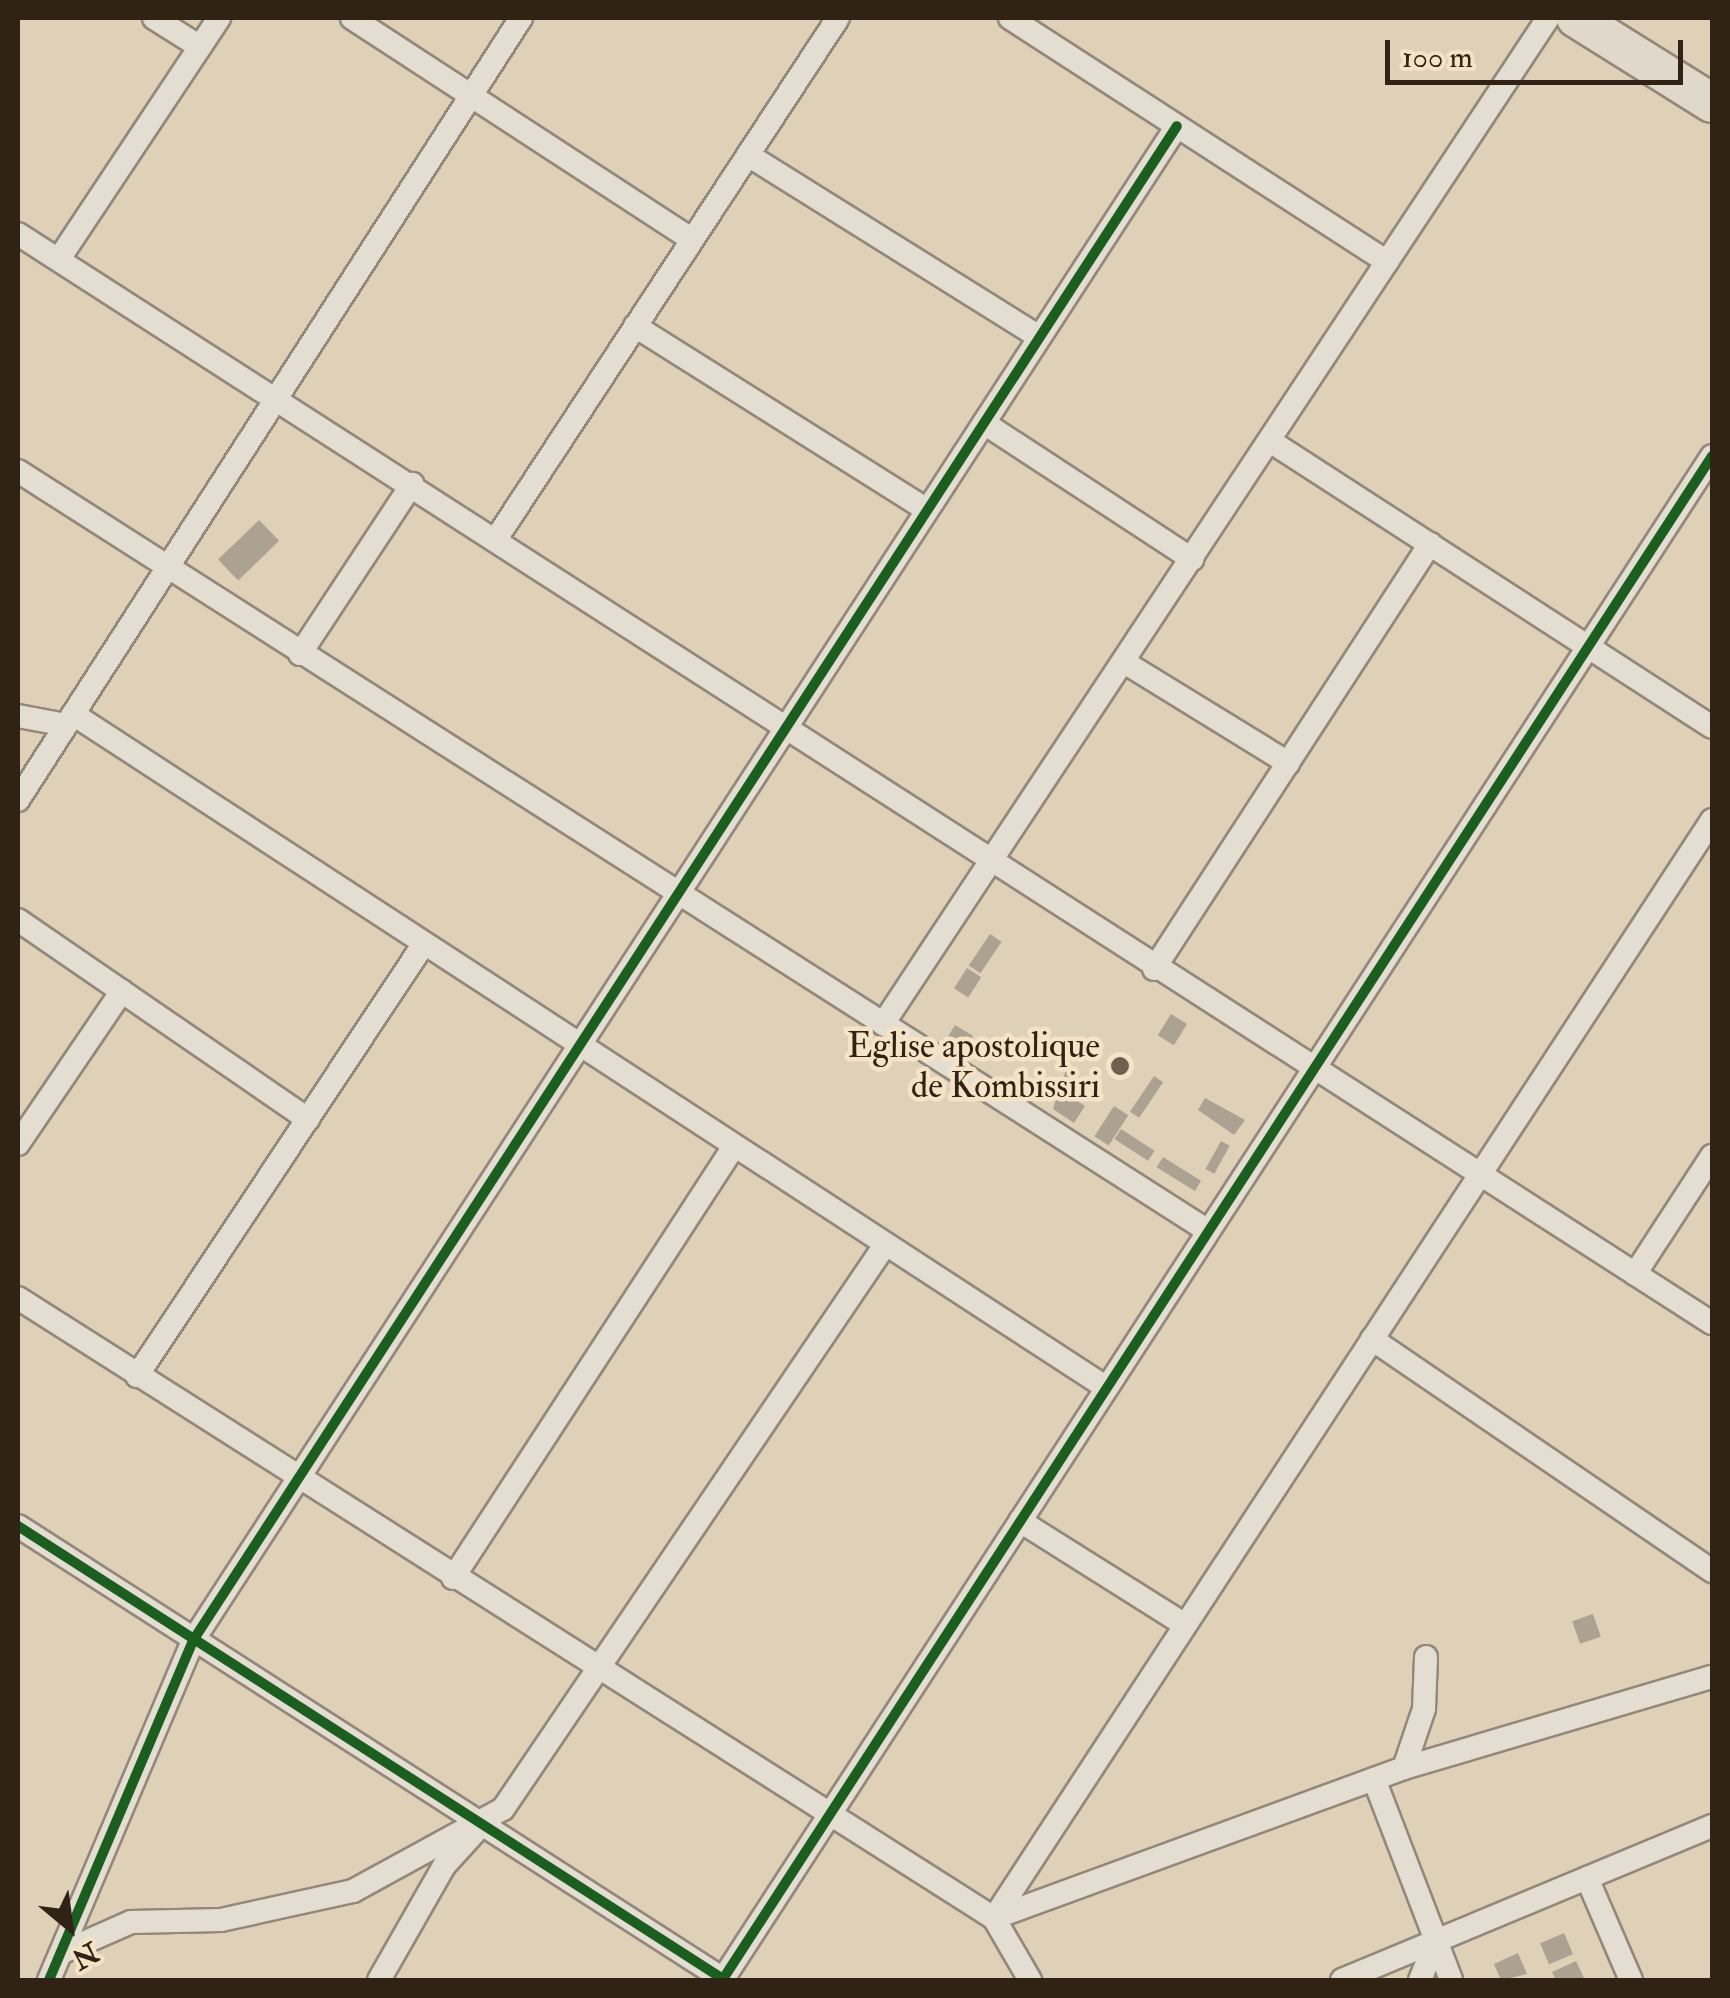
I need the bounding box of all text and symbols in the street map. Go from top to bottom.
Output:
scale bar [1390,20,1688,82]
text: 100 m [1402,39,1473,76]
place label: Eglise apostolique de Kombissiri [847,1025,1100,1107]
marker: Eglise apostolique de Kombissiri [1109,1055,1131,1077]
north arrow [20,1878,120,1978]
text: N [65,1933,104,1976]

